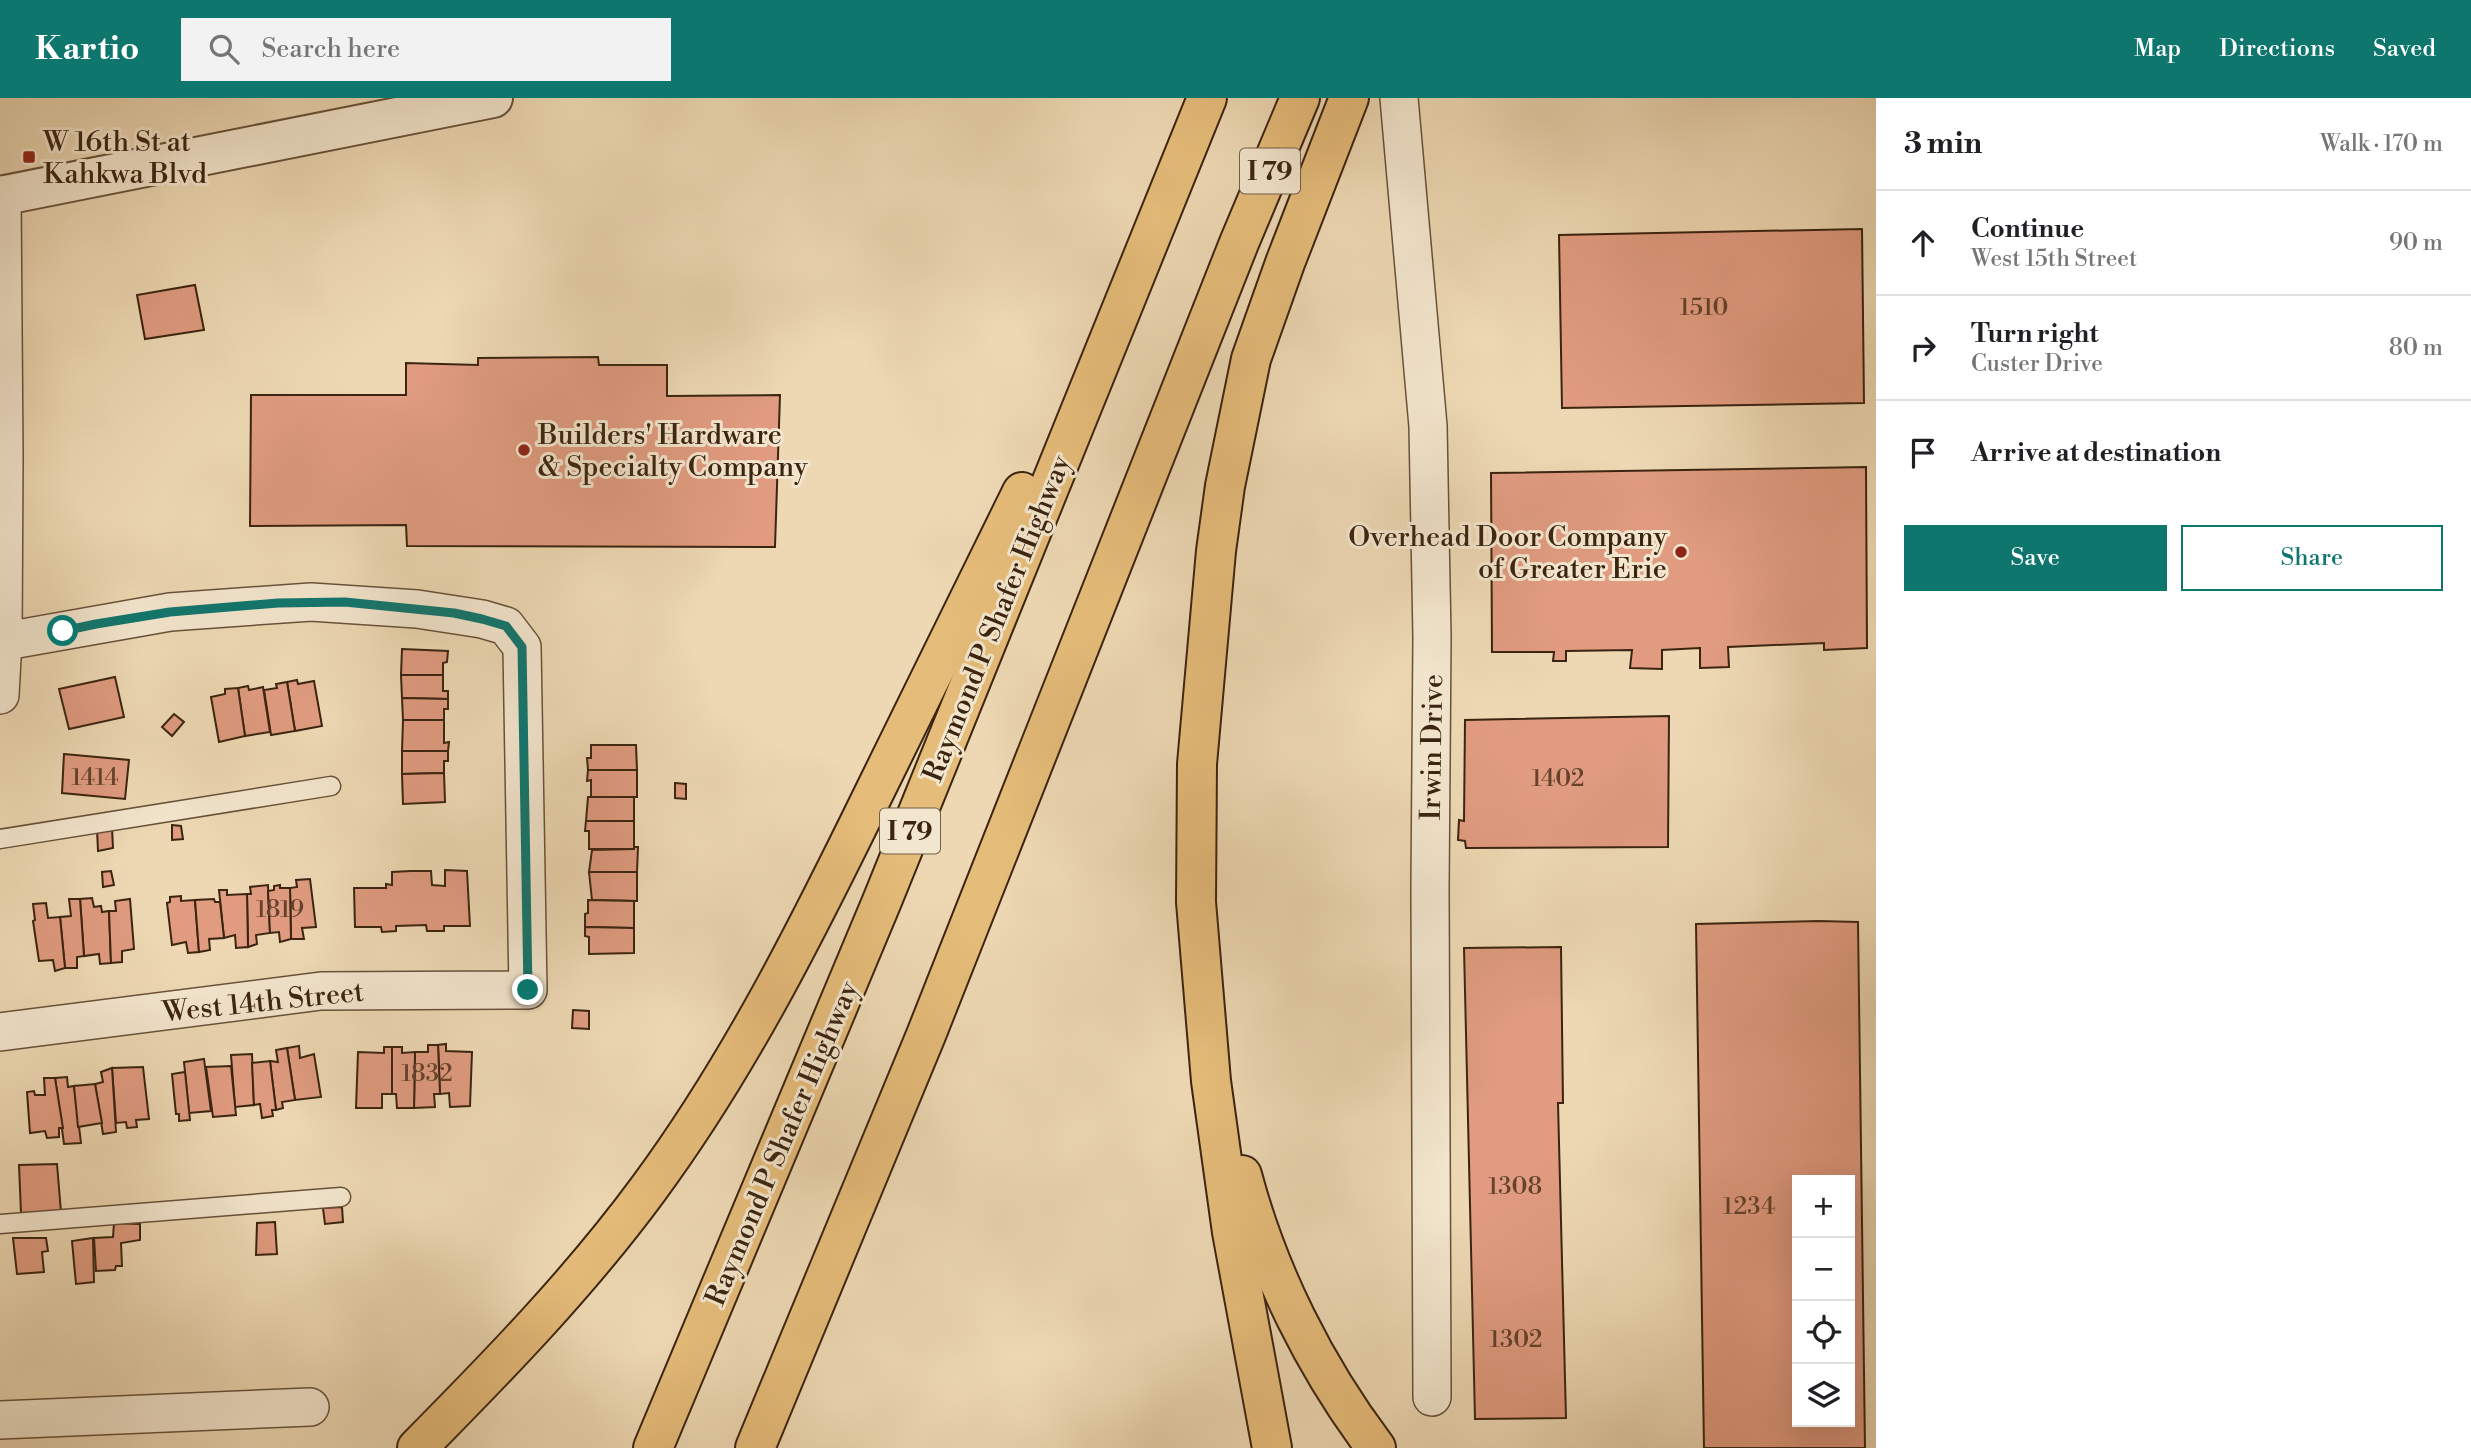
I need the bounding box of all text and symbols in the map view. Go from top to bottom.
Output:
search box [181,18,671,81]
text: Kartio [35,29,139,70]
icon: search [205,30,243,68]
text: Search here [261,33,400,65]
text: Map [2134,34,2181,64]
text: Directions [2219,34,2335,64]
text: Saved [2373,34,2436,64]
place label: W 16th St at Kahkwa Blvd [42,125,207,192]
text: 3 min [1904,125,1982,163]
text: Walk · 170 m [2320,130,2443,158]
road number: I 79 [1240,148,1300,194]
marker: W 16th St at Kahkwa Blvd [21,149,37,165]
text: Continue [1971,213,2084,245]
icon: ahead [1904,224,1942,262]
text: 90 m [2389,229,2443,257]
text: West 15th Street [1971,245,2137,273]
house number: 1510 [1679,293,1729,323]
text: Turn right [1971,318,2099,350]
icon: right [1904,329,1942,367]
text: 80 m [2389,334,2443,362]
text: Custer Drive [1971,350,2103,378]
place label: Builders' Hardware & Specialty Company [537,418,808,485]
icon: arrive [1904,434,1942,472]
text: Arrive at destination [1971,437,2221,469]
marker: Builders' Hardware & Specialty Company [516,442,532,458]
street label: Raymond P Shafer Highway [916,450,1079,787]
place label: Overhead Door Company of Greater Erie [1348,520,1667,587]
button: Save [1904,525,2167,591]
button: Share [2181,525,2443,591]
marker: Overhead Door Company of Greater Erie [1673,544,1689,560]
route start [47,615,78,646]
street label: Irwin Drive [1414,674,1451,820]
house number: 1414 [71,763,119,793]
house number: 1402 [1532,764,1584,794]
road number: I 79 [880,808,940,853]
house number: 1819 [256,895,304,925]
route end [512,974,543,1005]
street label: West 14th Street [160,975,366,1031]
street label: Raymond P Shafer Highway [698,976,867,1311]
house number: 1832 [401,1059,453,1089]
house number: 1308 [1488,1172,1542,1202]
map controls [1792,1175,1855,1427]
button: + [1792,1175,1855,1238]
house number: 1234 [1723,1192,1775,1222]
button: − [1792,1238,1855,1301]
button: locate [1792,1301,1855,1364]
house number: 1302 [1490,1325,1542,1355]
button: layers [1792,1364,1855,1427]

